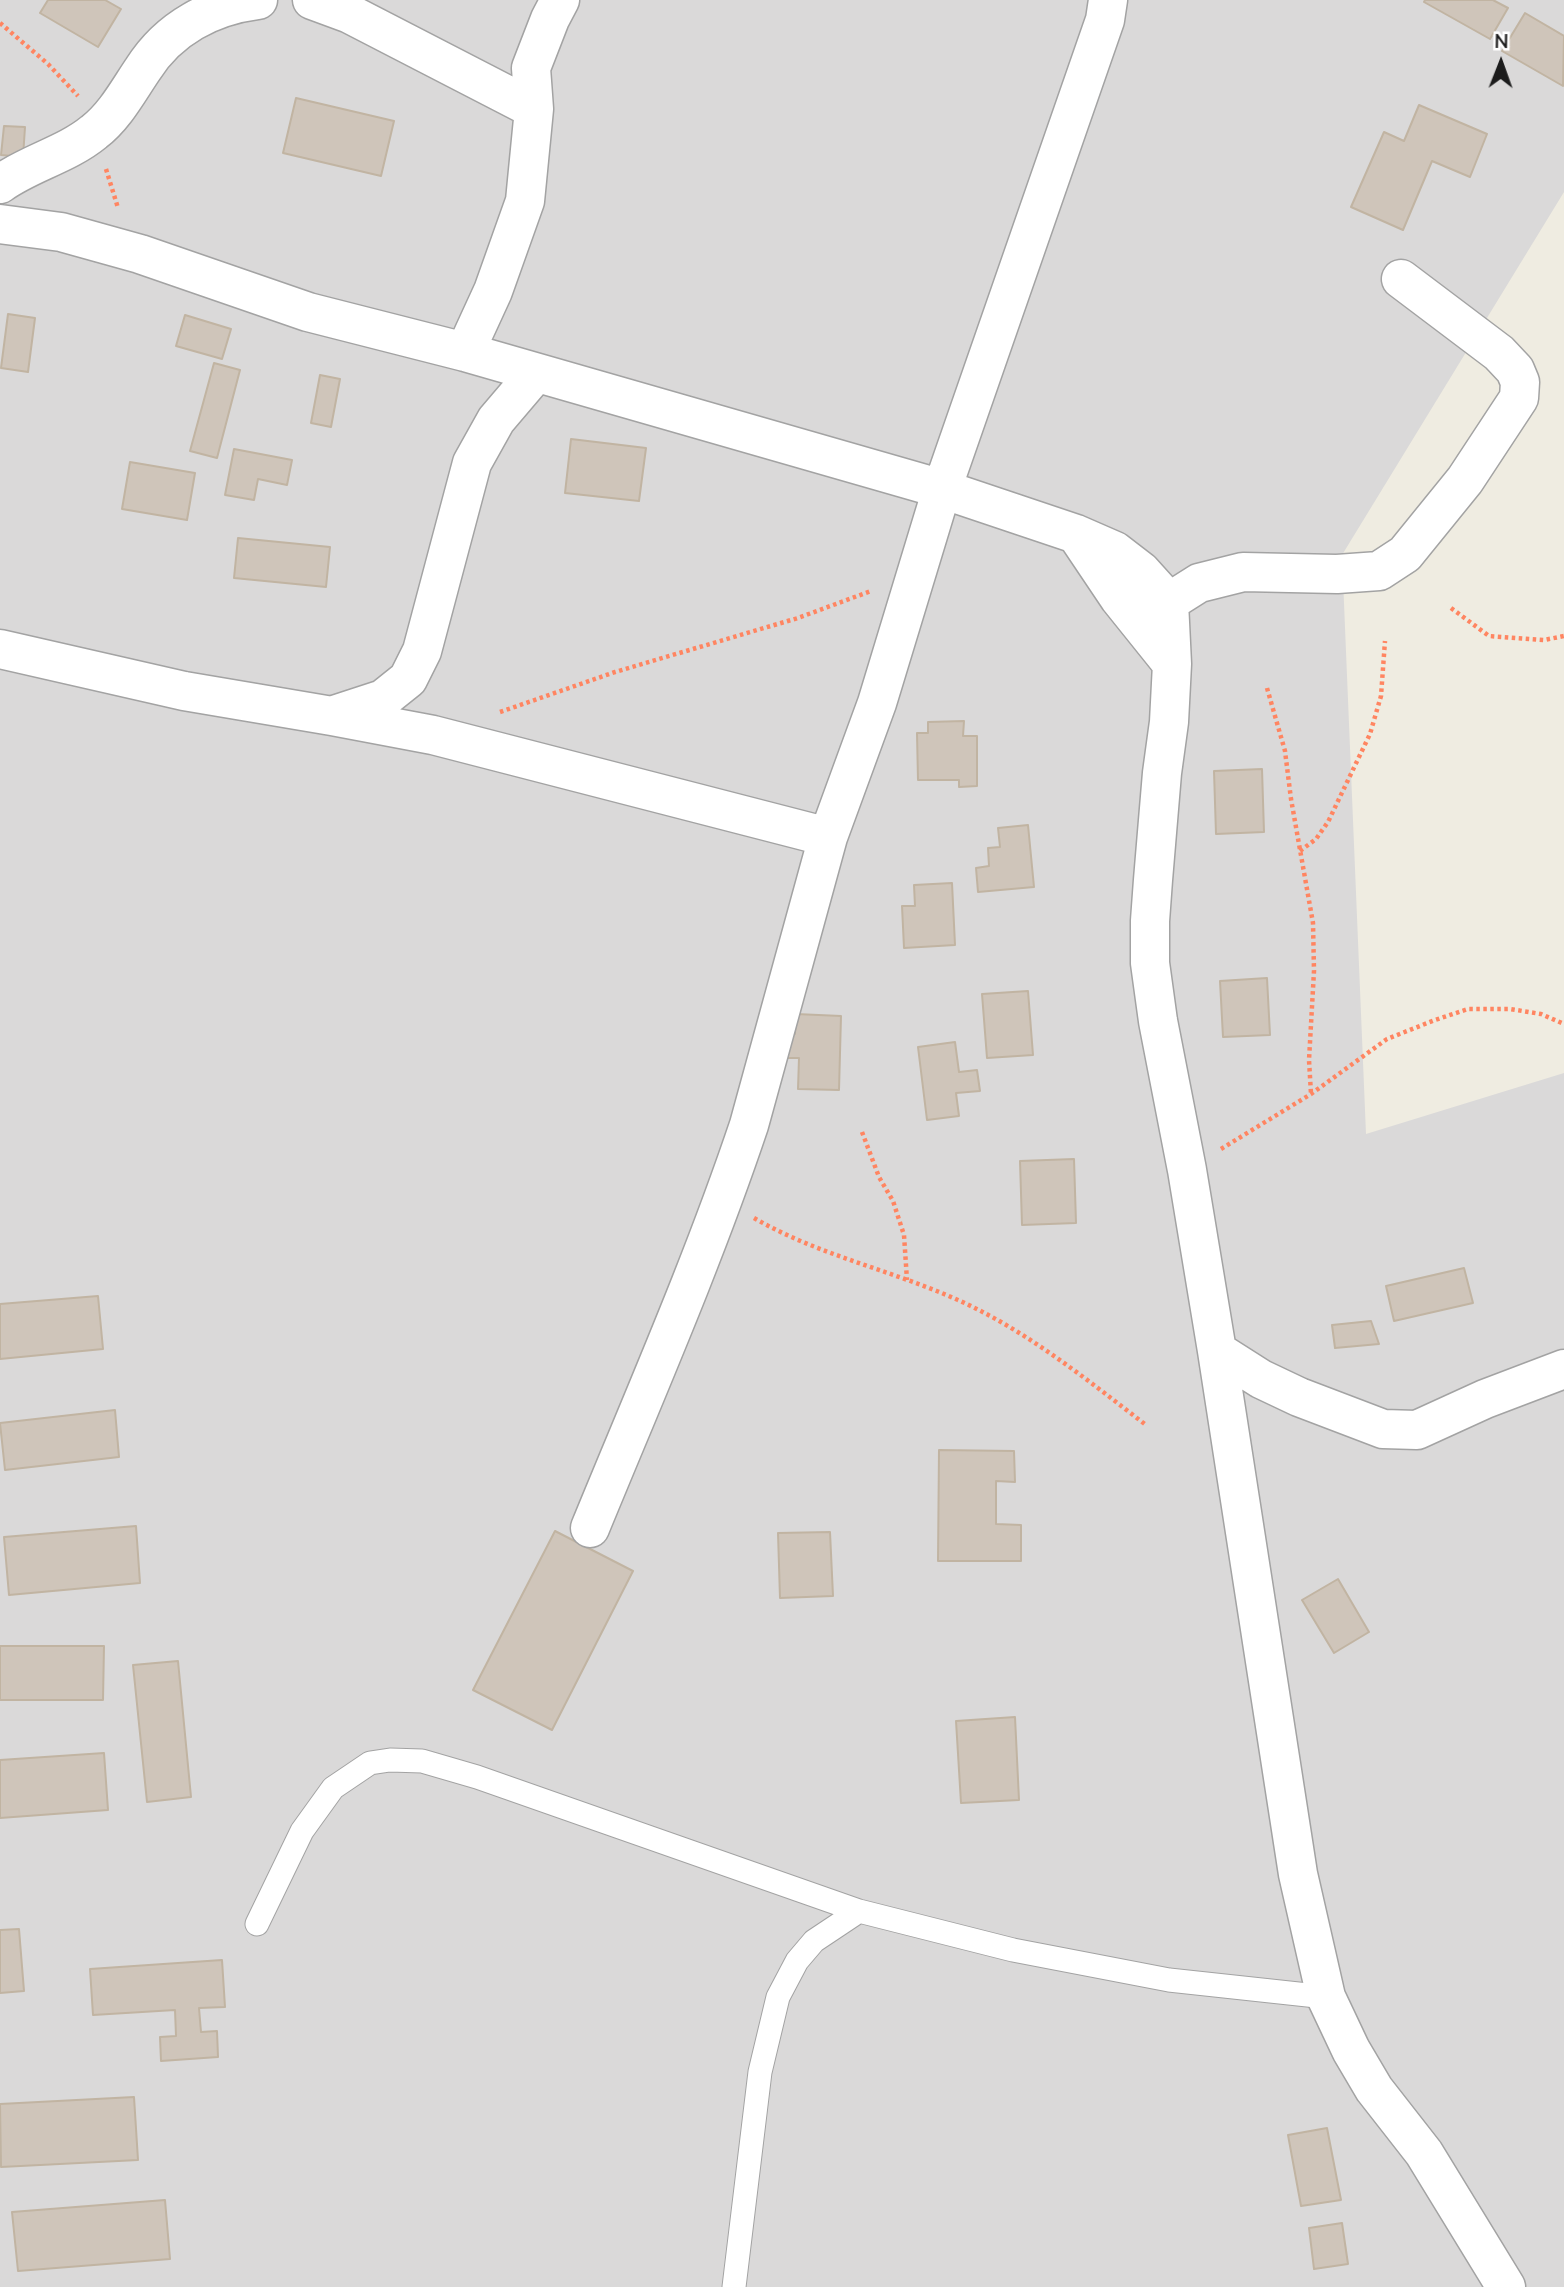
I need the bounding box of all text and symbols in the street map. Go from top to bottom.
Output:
north arrow [1466,28,1536,98]
text: N [1494,29,1509,55]

